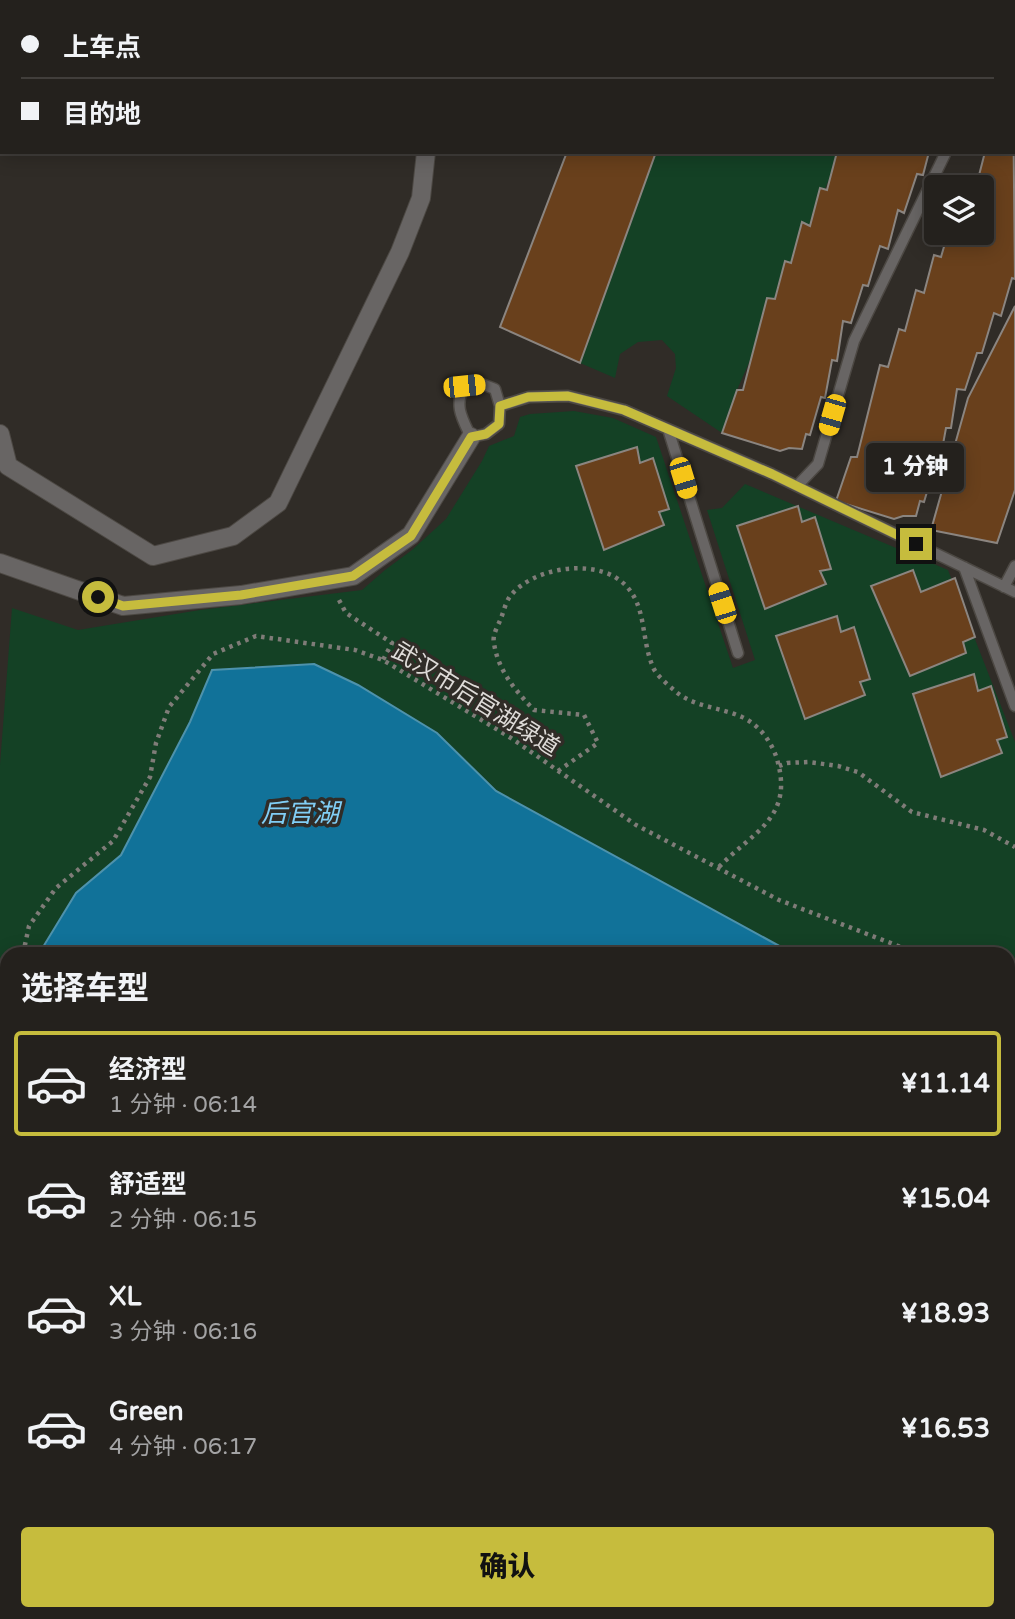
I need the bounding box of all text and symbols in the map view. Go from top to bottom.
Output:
text: 上车点 [63,32,141,63]
text: 目的地 [63,99,141,130]
map controls [924,175,994,245]
button: layers [924,175,994,245]
car [443,373,486,399]
car [817,392,848,438]
callout: 1 分钟 [867,442,965,491]
text: 1 分钟 [882,453,948,481]
car [667,455,700,501]
route end [900,528,932,560]
car [706,580,739,626]
route start [82,581,114,613]
street label: 武汉市后官湖绿道 [387,636,565,763]
water label: 后官湖 [261,798,343,829]
text: 选择车型 [21,970,149,1008]
icon: car [25,1052,88,1115]
text: 经济型 [109,1054,187,1085]
text: ¥11.14 [901,1068,990,1099]
text: 1 分钟 · 06:14 [109,1091,257,1119]
icon: car [25,1167,88,1230]
text: 舒适型 [109,1169,187,1200]
text: ¥15.04 [901,1183,990,1214]
text: 2 分钟 · 06:15 [109,1206,257,1234]
text: XL [109,1281,141,1312]
icon: car [25,1282,88,1345]
text: ¥18.93 [901,1298,990,1329]
text: 3 分钟 · 06:16 [109,1318,257,1346]
text: Green [109,1396,184,1427]
icon: car [25,1397,88,1460]
text: ¥16.53 [901,1413,990,1444]
text: 4 分钟 · 06:17 [109,1433,257,1461]
button: 确认 [21,1527,994,1607]

